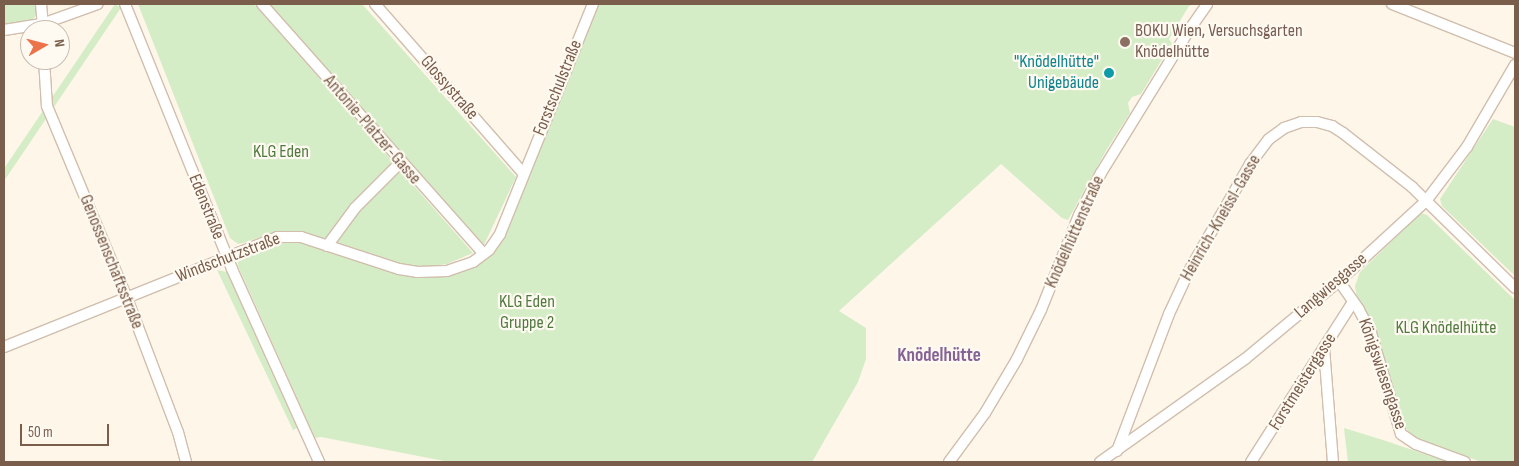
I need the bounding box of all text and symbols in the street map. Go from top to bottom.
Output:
north arrow [20,20,70,70]
place label: BOKU Wien, Versuchsgarten Knödelhütte [1135,21,1303,64]
marker: BOKU Wien, Versuchsgarten Knödelhütte [1119,36,1131,48]
street label: Forstschulstraße [529,37,587,139]
text: N [50,38,68,48]
street label: Glossystraße [415,51,483,125]
place label: "Knödelhütte" Unigebäude [1014,52,1099,94]
marker: "Knödelhütte" Unigebäude [1103,67,1115,79]
street label: Antonie-Platzer-Gasse [319,71,425,189]
park label: KLG Eden [253,141,309,163]
street label: Heinrich-Kneissl-Gasse [1176,151,1266,285]
street label: Edenstraße [183,171,229,243]
street label: Knödelhüttenstraße [1041,172,1109,292]
street label: Genossenschaftsstraße [74,192,148,332]
street label: Windschutzstraße [173,228,283,288]
street label: Langwiesgasse [1290,249,1372,323]
park label: KLG Eden Gruppe 2 [499,292,555,334]
street label: Königswiesengasse [1353,316,1411,432]
park label: KLG Knödelhütte [1396,317,1496,339]
street label: Forstmeistergasse [1265,329,1341,435]
district label: Knödelhütte [897,345,981,367]
scale bar [22,414,111,446]
text: 50 m [28,423,53,442]

